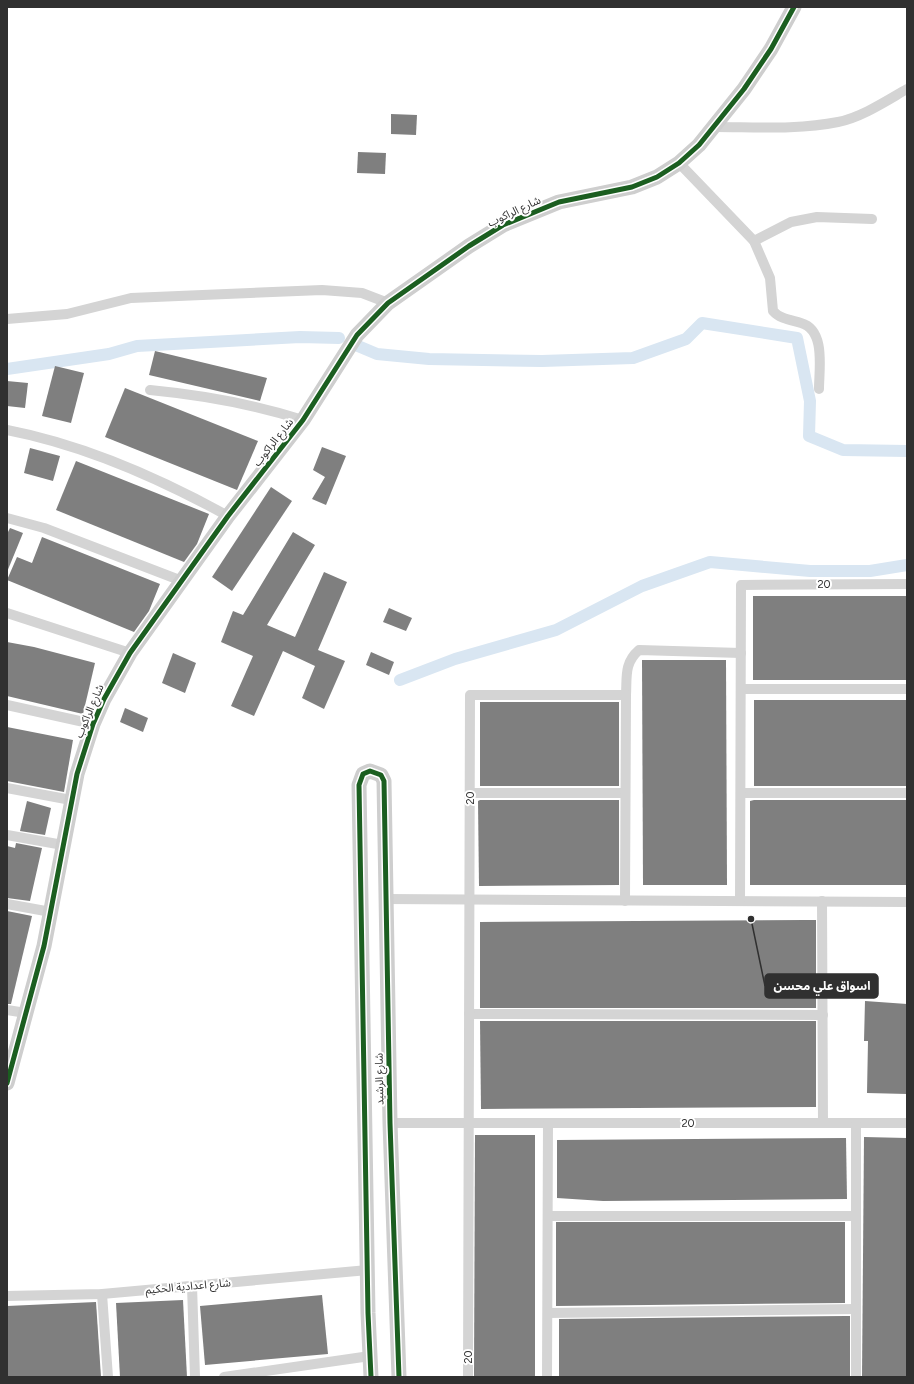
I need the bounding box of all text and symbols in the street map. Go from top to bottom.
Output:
street label: شارع الراكوب [486,193,544,230]
street label: شارع الراكوب [251,416,297,469]
street label: 20 [817,578,831,591]
street label: شارع الراكوب [72,682,108,740]
street label: 20 [464,791,477,805]
callout: اسواق علي محسن [765,974,878,998]
text: اسواق علي محسن [773,979,871,996]
street label: شارع الرشيد [373,1052,387,1105]
street label: 20 [681,1117,695,1130]
street label: شارع اعدادية الحكيم [145,1276,232,1299]
street label: 20 [462,1350,475,1364]

